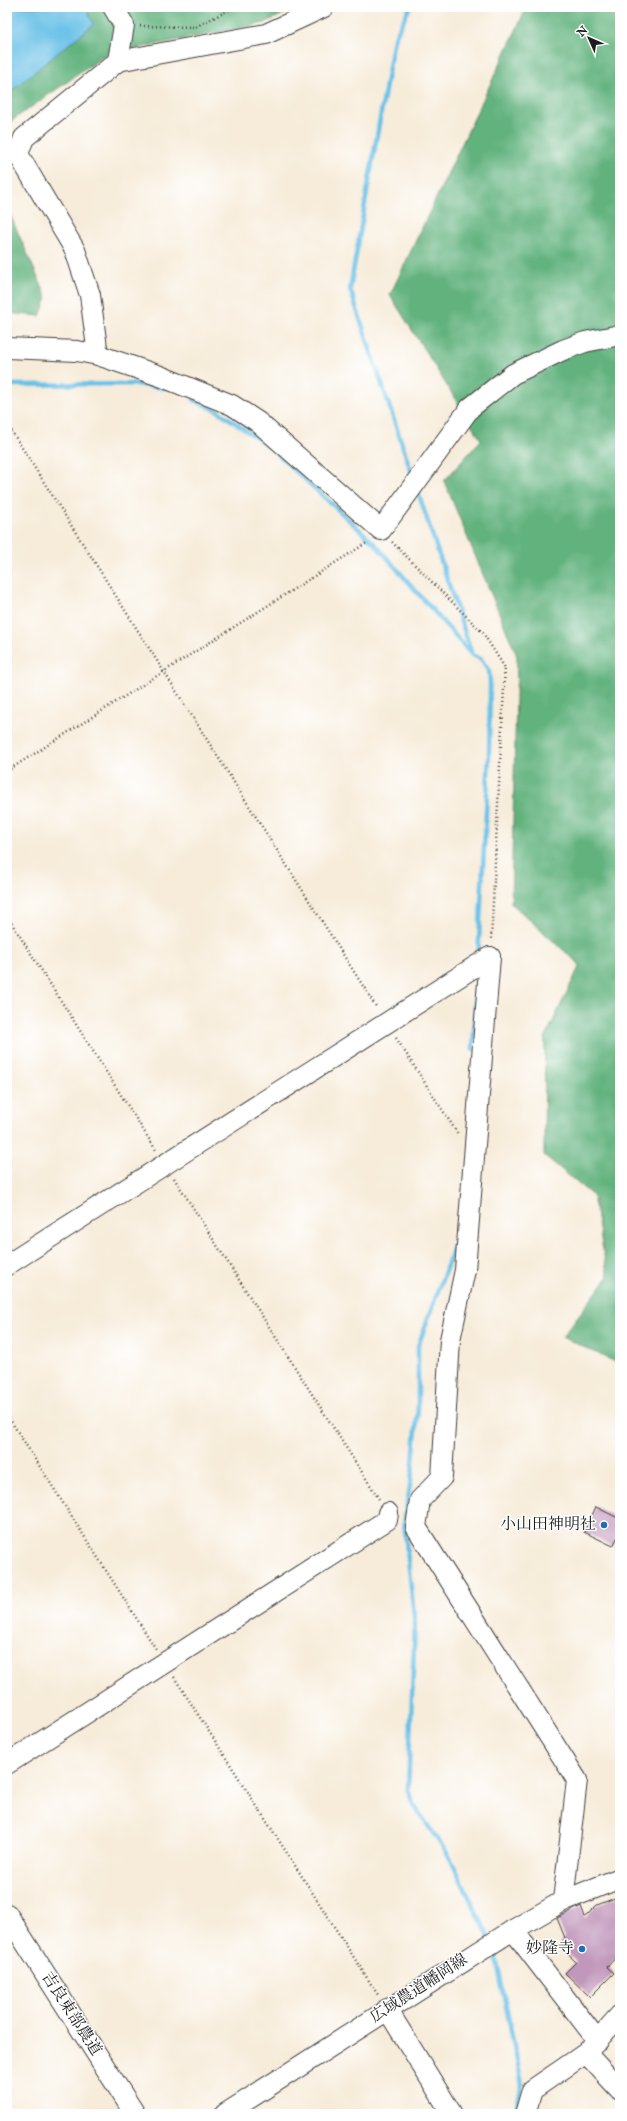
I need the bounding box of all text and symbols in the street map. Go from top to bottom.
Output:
north arrow [569,18,609,58]
text: N [574,23,591,41]
place label: 小山田神明社 [500,1515,596,1535]
marker: 小山田神明社 [599,1520,609,1530]
place label: 妙隆寺 [526,1939,574,1959]
marker: 妙隆寺 [577,1944,587,1954]
street label: 広域農道幡岡線 [367,1950,471,2028]
street label: 吉良東部農道 [36,1968,106,2060]

